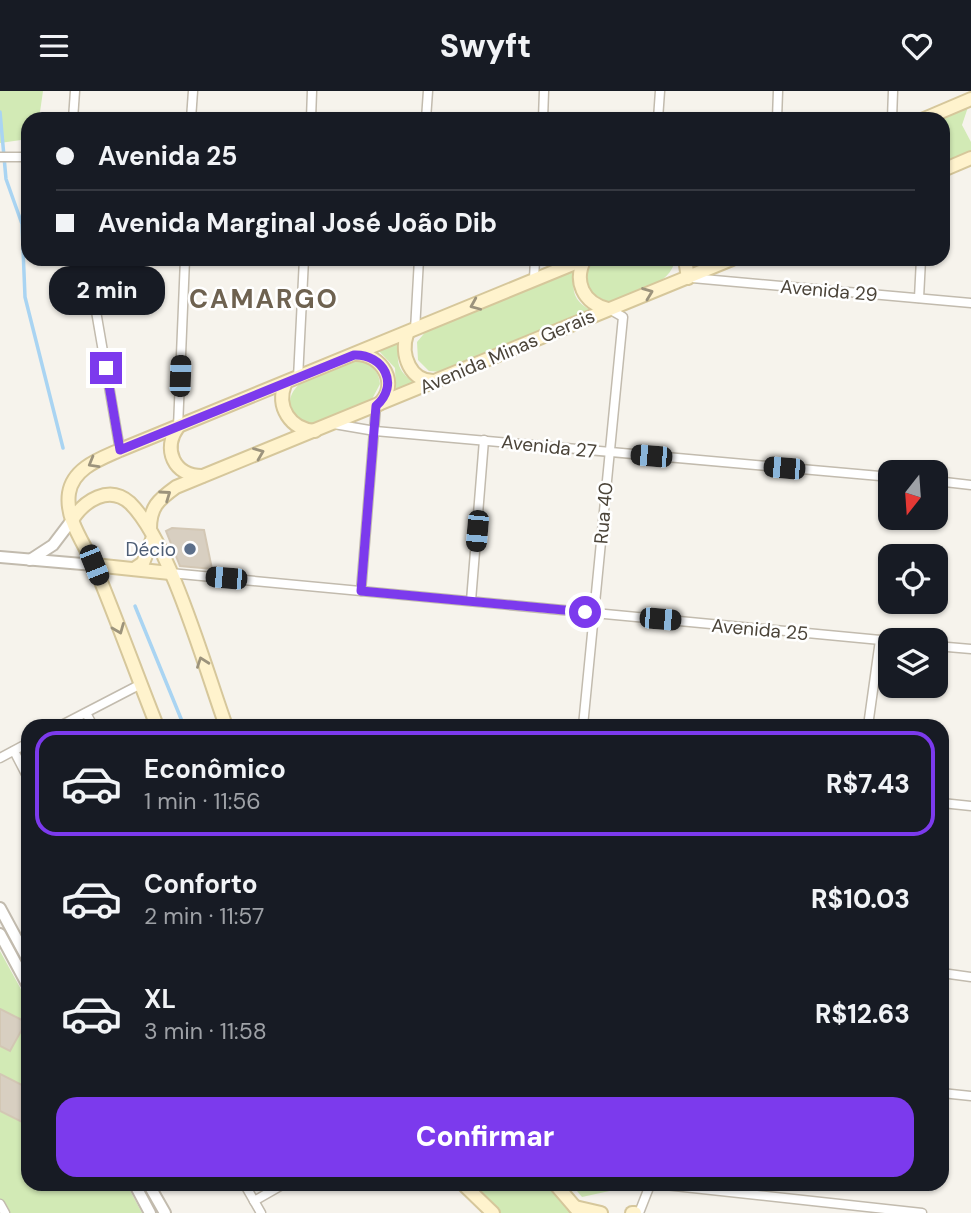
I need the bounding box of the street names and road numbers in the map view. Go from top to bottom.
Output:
street label: Avenida 29 [779,274,879,307]
street label: Avenida Minas Gerais [416,303,599,400]
street label: Avenida 27 [500,429,598,464]
street label: Rua 40 [588,481,619,545]
street label: Avenida 25 [710,613,810,646]

